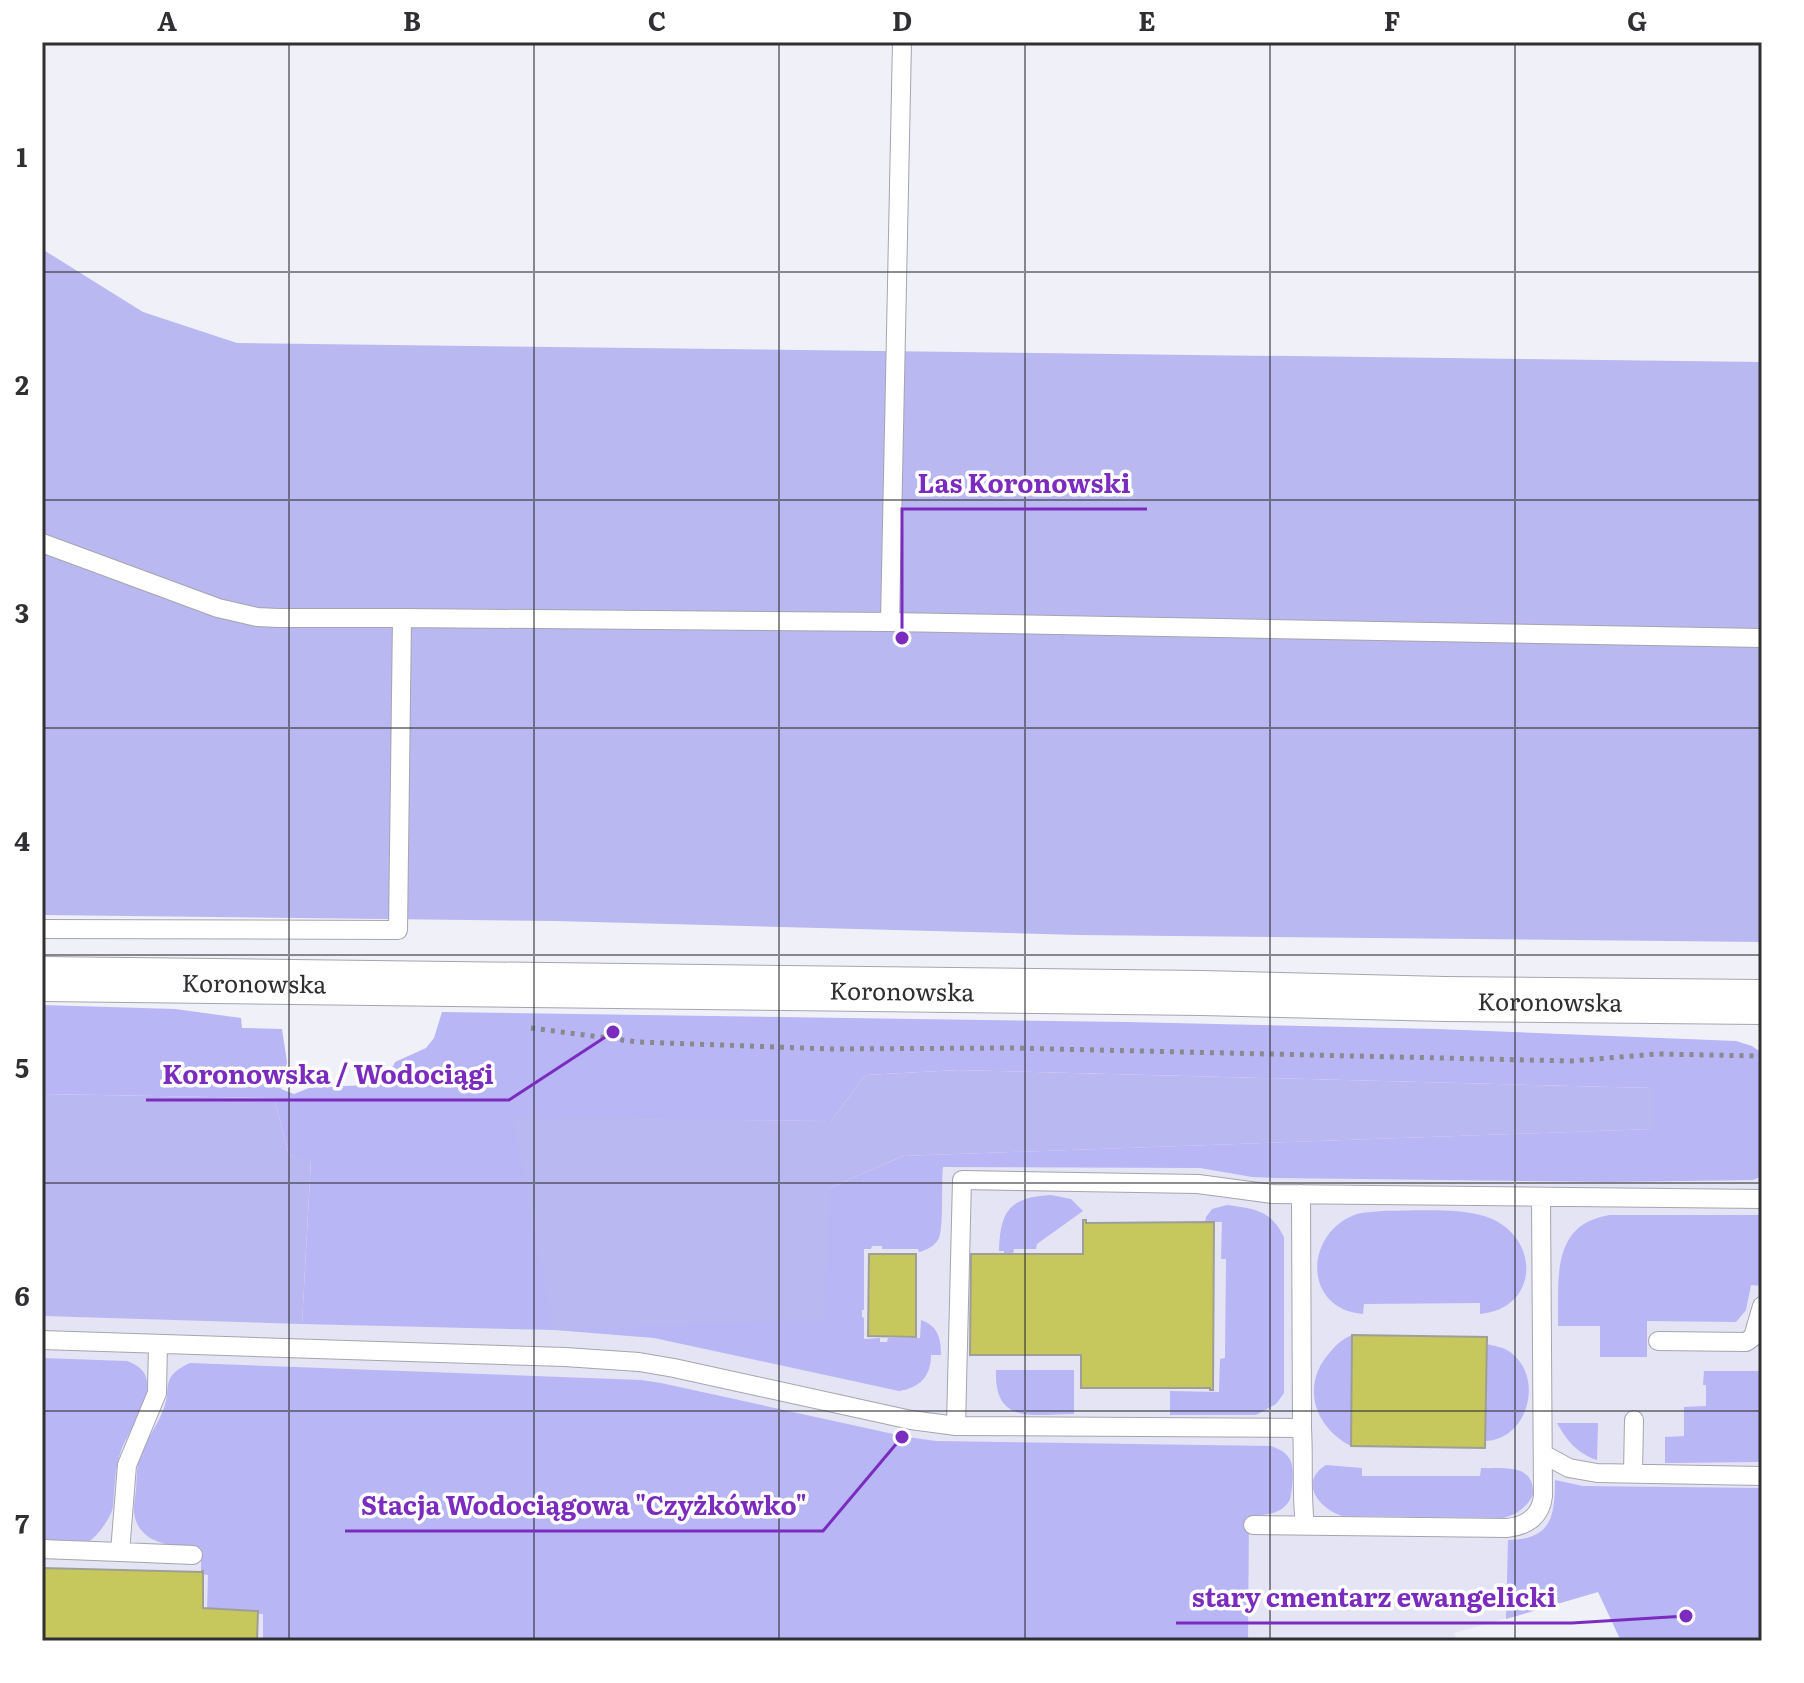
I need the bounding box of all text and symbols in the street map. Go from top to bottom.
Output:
text: A [157,0,177,39]
text: B [403,0,421,39]
text: C [648,0,666,39]
text: D [892,0,912,39]
text: E [1138,0,1156,39]
text: F [1384,0,1400,39]
text: G [1627,0,1647,39]
text: 1 [17,136,28,175]
text: 2 [15,364,29,403]
callout: Las Koronowski [902,459,1147,509]
text: Las Koronowski [918,462,1130,501]
text: 3 [15,592,29,631]
text: 4 [14,820,30,859]
street label: Koronowska [181,963,327,1000]
street label: Koronowska [829,971,975,1008]
street label: Koronowska [1477,982,1623,1018]
text: 5 [15,1047,29,1086]
callout: Koronowska / Wodociągi [146,1050,509,1100]
text: Koronowska / Wodociągi [162,1053,494,1092]
text: 6 [14,1275,30,1314]
callout: Stacja Wodociągowa "Czyżkówko" [345,1481,823,1531]
text: Stacja Wodociągowa "Czyżkówko" [361,1484,807,1523]
text: 7 [15,1503,29,1542]
callout: stary cmentarz ewangelicki [1176,1573,1572,1623]
text: stary cmentarz ewangelicki [1192,1576,1556,1615]

